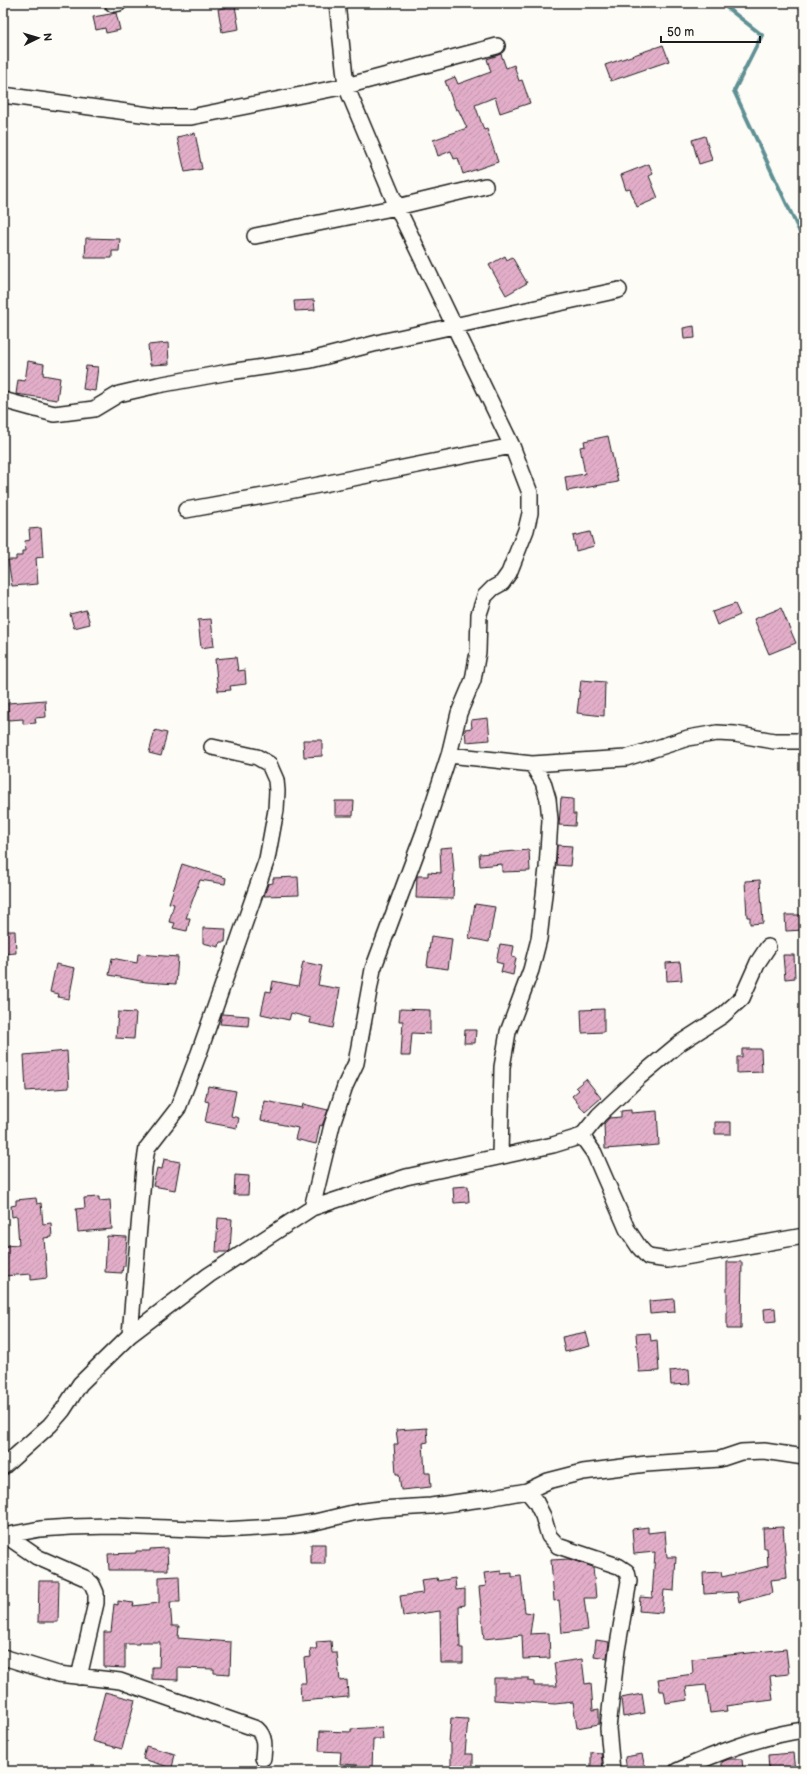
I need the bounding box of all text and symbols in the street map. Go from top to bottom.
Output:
north arrow [18,18,58,58]
scale bar [661,18,760,44]
text: 50 m [667,25,694,40]
text: N [41,32,54,42]

